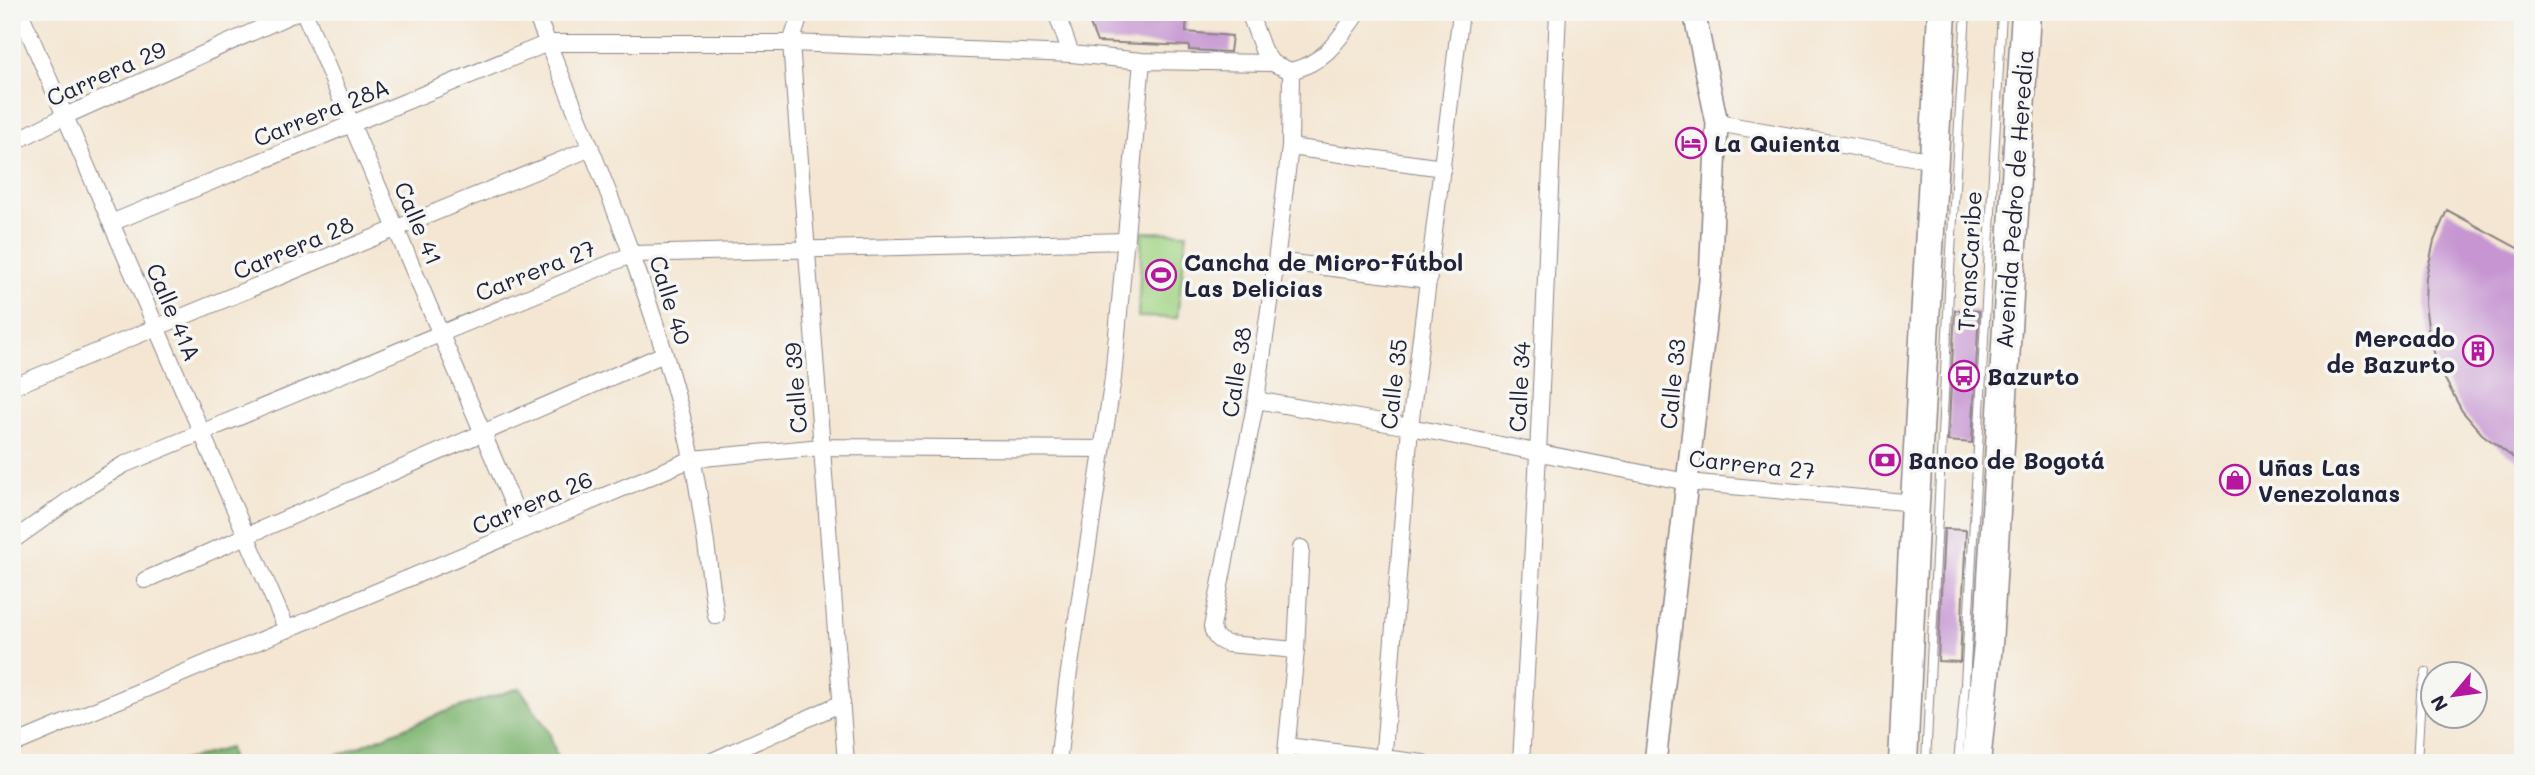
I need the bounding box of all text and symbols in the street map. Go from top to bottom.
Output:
street label: Carrera 29 [42,33,170,113]
street label: Avenida Pedro de Heredia [1989,48,2039,350]
street label: Carrera 28A [249,71,393,153]
hotel icon: La Quienta [1674,126,1708,160]
place label: La Quienta [1714,128,1840,158]
street label: Calle 41 [388,177,450,269]
street label: TransCaribe [1950,190,1988,332]
street label: Carrera 28 [228,208,358,286]
street label: Carrera 27 [471,232,599,308]
place label: Cancha de Micro-Fútbol Las Delicias [1184,247,1463,303]
street label: Calle 40 [643,252,699,348]
street label: Calle 41A [140,258,208,366]
sports icon: Cancha de Micro-Fútbol Las Delicias [1144,258,1178,292]
place label: Mercado de Bazurto [2326,323,2455,379]
street label: Calle 38 [1214,324,1258,419]
building icon: Mercado de Bazurto [2461,334,2495,368]
street label: Calle 35 [1373,337,1413,431]
street label: Calle 33 [1652,337,1692,431]
street label: Calle 34 [1502,340,1536,433]
street label: Calle 39 [777,342,813,434]
bus stop icon: Bazurto [1947,359,1981,393]
place label: Bazurto [1987,361,2079,391]
street label: Carrera 27 [1687,442,1817,486]
bank icon: Banco de Bogotá [1868,443,1902,477]
place label: Banco de Bogotá [1908,445,2105,475]
place label: Uñas Las Venezolanas [2258,452,2400,508]
street label: Carrera 26 [467,463,597,541]
shop icon: Uñas Las Venezolanas [2218,463,2252,497]
north arrow [2420,660,2490,730]
text: N [2424,691,2453,716]

